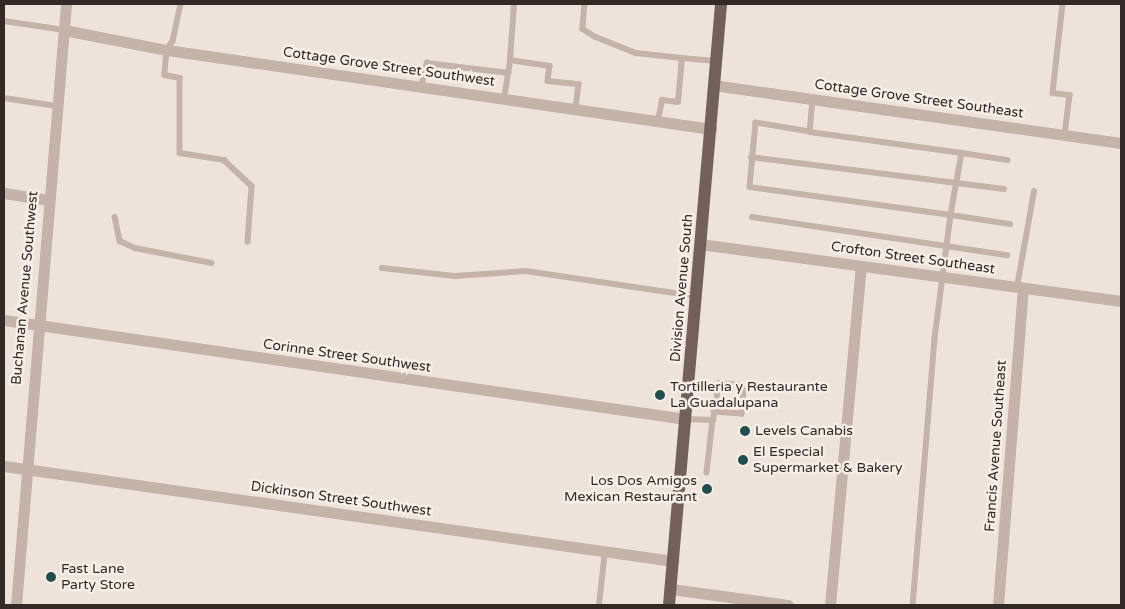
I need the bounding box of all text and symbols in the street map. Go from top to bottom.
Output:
street label: Cottage Grove Street Southwest [282,44,496,90]
street label: Cottage Grove Street Southeast [813,76,1025,122]
street label: Buchanan Avenue Southwest [8,190,42,386]
street label: Division Avenue South [667,213,697,363]
street label: Crofton Street Southeast [830,238,996,278]
street label: Corinne Street Southwest [262,336,432,376]
street label: Francis Avenue Southeast [982,359,1010,533]
place label: Tortilleria y Restaurante La Guadalupana [670,379,828,412]
marker: Tortilleria y Restaurante La Guadalupana [654,389,666,401]
place label: Levels Canabis [755,423,853,439]
marker: Levels Canabis [739,425,751,437]
place label: El Especial Supermarket & Bakery [753,444,902,477]
marker: El Especial Supermarket & Bakery [737,454,749,466]
place label: Los Dos Amigos Mexican Restaurant [564,473,697,506]
street label: Dickinson Street Southwest [250,478,432,520]
marker: Los Dos Amigos Mexican Restaurant [701,483,713,495]
place label: Fast Lane Party Store [61,561,135,594]
marker: Fast Lane Party Store [45,571,57,583]

